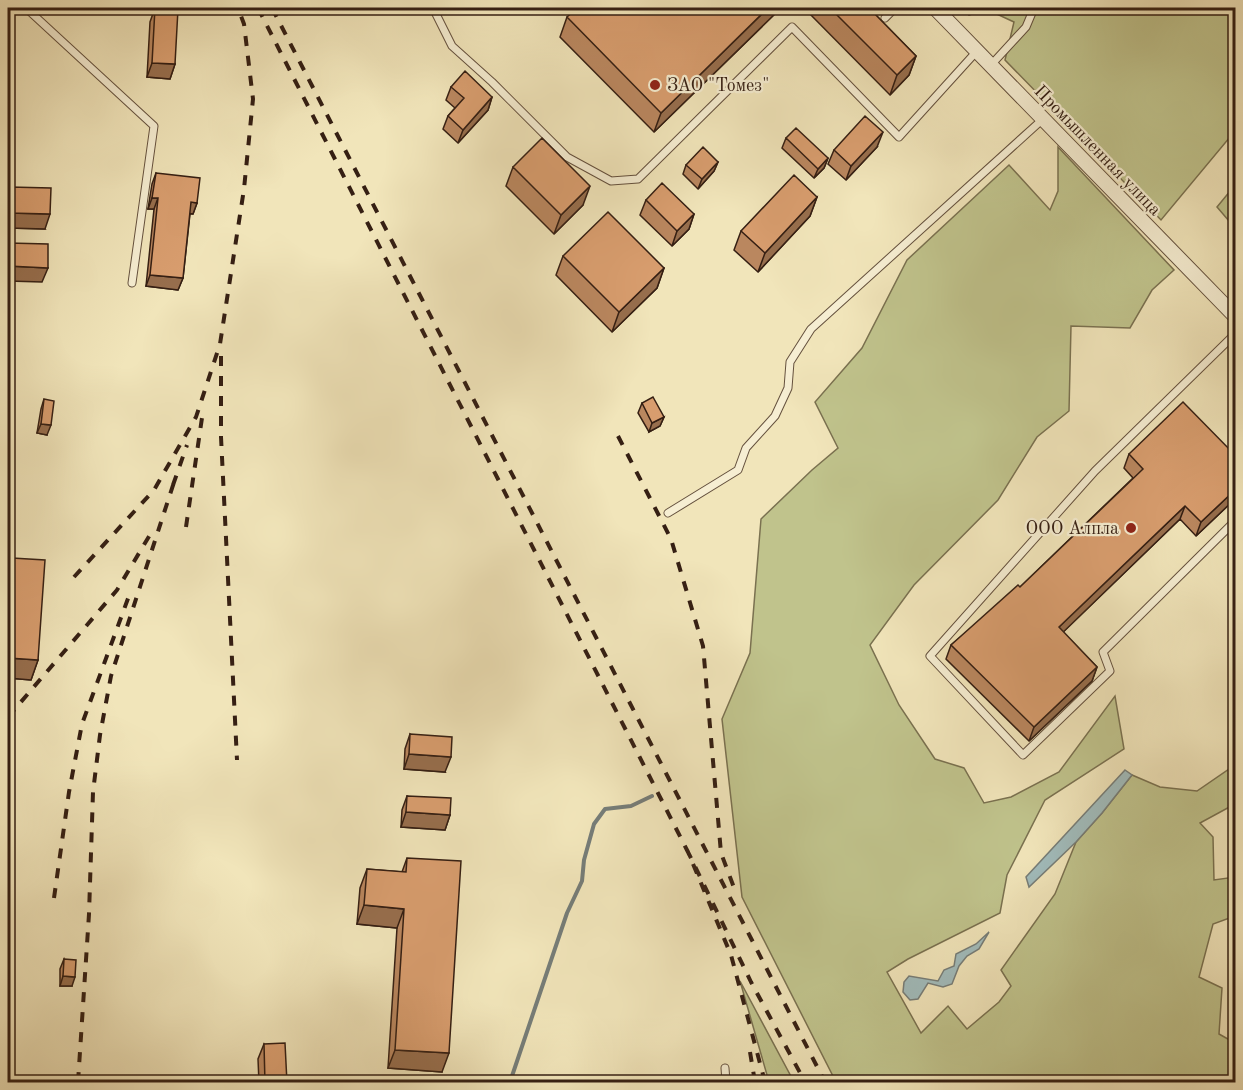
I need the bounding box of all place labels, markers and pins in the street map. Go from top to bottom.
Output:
place label: ЗАО "Томез" [667,77,769,95]
marker: ЗАО "Томез" [648,78,662,92]
place label: ООО Алпла [1026,520,1119,538]
marker: ООО Алпла [1124,521,1138,535]

